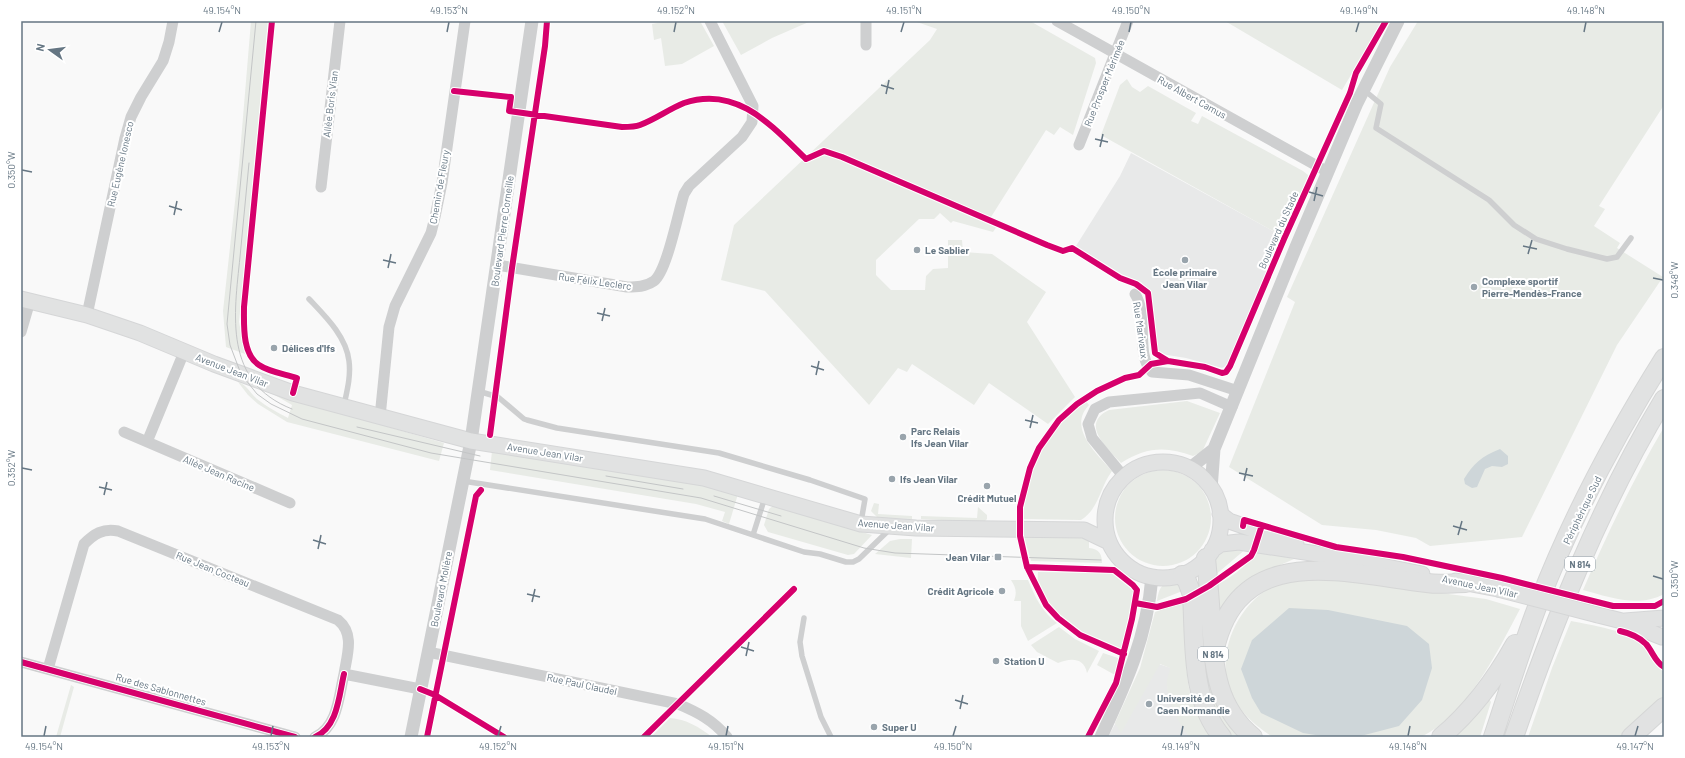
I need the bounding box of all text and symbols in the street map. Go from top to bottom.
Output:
text: 49.154°N [203,4,241,16]
text: 49.153°N [430,4,468,16]
text: 49.152°N [657,4,695,16]
text: 49.151°N [886,4,922,16]
text: 49.150°N [1112,4,1150,16]
text: 49.149°N [1340,4,1378,16]
text: 49.148°N [1567,4,1605,16]
north arrow [30,30,70,70]
street label: Rue Prosper Mérimée [1081,38,1127,128]
text: N [33,42,47,53]
street label: Allée Boris Vian [320,70,340,138]
street label: Rue Albert Camus [1155,73,1229,121]
street label: Rue Eugène Ionesco [104,120,136,208]
street label: Chemin de Fleury [427,149,451,225]
text: 0.350°W [5,151,17,188]
street label: Boulevard Pierre Corneille [488,175,516,287]
street label: Boulevard du Stade [1256,189,1300,271]
place label: Le Sablier [925,244,969,256]
marker: Le Sablier [912,245,922,255]
marker: École primaire Jean Vilar [1180,255,1190,265]
text: 0.348°W [1668,261,1680,298]
place label: École primaire Jean Vilar [1153,266,1218,290]
street label: Rue Félix Leclerc [558,270,632,292]
place label: Complexe sportif Pierre-Mendès-France [1482,275,1582,299]
marker: Complexe sportif Pierre-Mendès-France [1469,282,1479,292]
street label: Rue Marivaux [1131,301,1151,359]
place label: Délices d'Ifs [282,342,335,354]
marker: Délices d'Ifs [269,343,279,353]
street label: Avenue Jean Vilar [194,351,270,389]
place label: Parc Relais Ifs Jean Vilar [911,425,969,449]
marker: Parc Relais Ifs Jean Vilar [898,432,908,442]
street label: Avenue Jean Vilar [506,440,584,464]
text: 0.352°W [5,449,17,486]
street label: Allée Jean Racine [181,453,257,493]
place label: Ifs Jean Vilar [900,473,958,485]
marker: Ifs Jean Vilar [887,474,897,484]
street label: Périphérique Sud [1560,474,1604,546]
marker: Crédit Mutuel [982,481,992,491]
place label: Crédit Mutuel [958,492,1016,504]
street label: Avenue Jean Vilar [857,516,935,534]
street label: Rue Jean Cocteau [174,549,252,589]
street label: Boulevard Molière [428,550,454,628]
place label: Jean Vilar [946,551,990,563]
marker: Jean Vilar [993,552,1003,562]
road number: N 814 [1565,557,1595,571]
text: 0.350°W [1668,560,1680,597]
street label: Avenue Jean Vilar [1441,572,1519,600]
place label: Crédit Agricole [928,585,995,597]
marker: Crédit Agricole [997,586,1007,596]
road number: N 814 [1198,647,1228,661]
place label: Station U [1004,655,1045,667]
marker: Station U [991,656,1001,666]
street label: Rue des Sablonnettes [114,670,208,708]
street label: Rue Paul Claudel [546,671,618,697]
place label: Université de Caen Normandie [1157,692,1231,716]
marker: Université de Caen Normandie [1144,699,1154,709]
place label: Super U [882,721,917,733]
marker: Super U [869,722,879,732]
text: 49.154°N [25,740,63,752]
text: 49.153°N [252,740,290,752]
text: 49.152°N [479,740,517,752]
text: 49.151°N [708,740,744,752]
text: 49.150°N [934,740,972,752]
text: 49.149°N [1162,740,1200,752]
text: 49.148°N [1389,740,1427,752]
text: 49.147°N [1616,740,1654,752]

